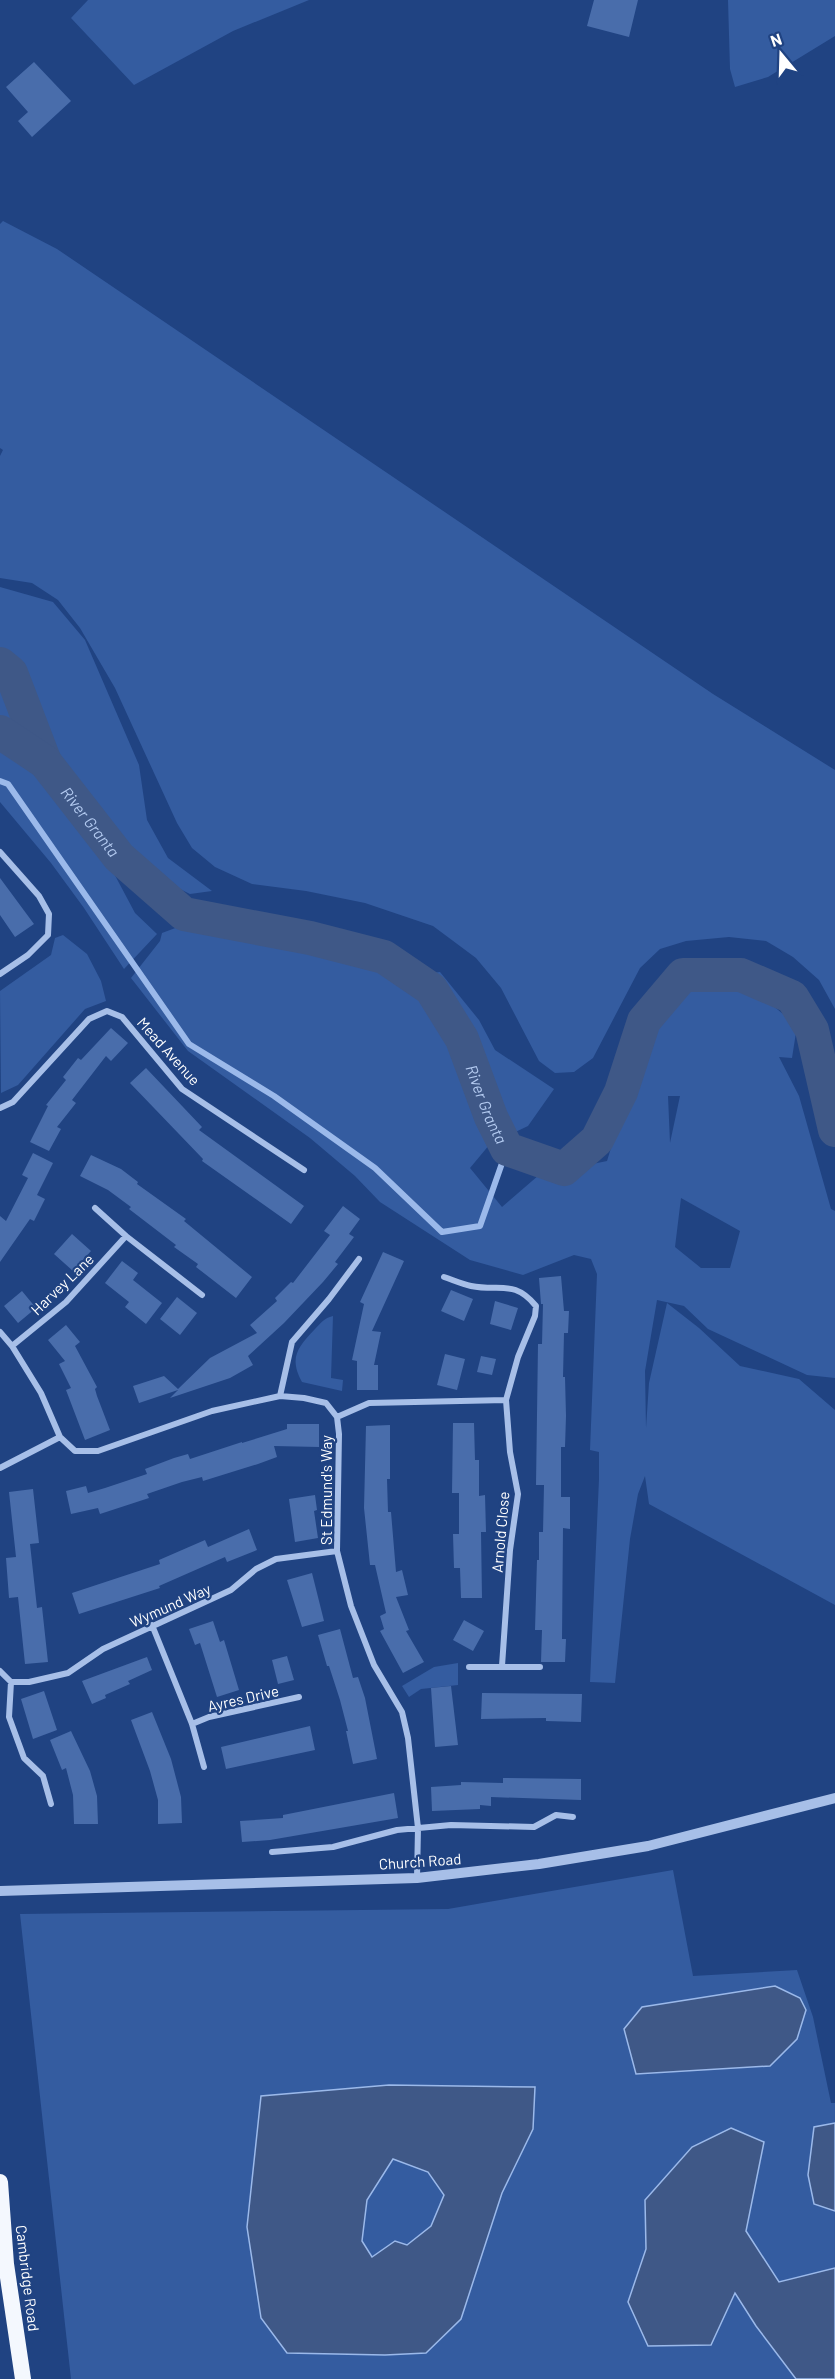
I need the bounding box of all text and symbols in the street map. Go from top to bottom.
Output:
north arrow [751,24,811,84]
text: N [768,29,784,50]
water label: River Granta [58,782,124,860]
street label: Mead Avenue [134,1013,204,1089]
water label: River Granta [463,1062,512,1146]
street label: Harvey Lane [27,1250,97,1318]
street label: St Edmund's Way [317,1435,335,1545]
street label: Arnold Close [487,1491,513,1573]
street label: Wymund Way [127,1579,213,1631]
street label: Ayres Drive [206,1681,280,1715]
street label: Church Road [378,1849,462,1873]
street label: Cambridge Road [13,2224,43,2332]

